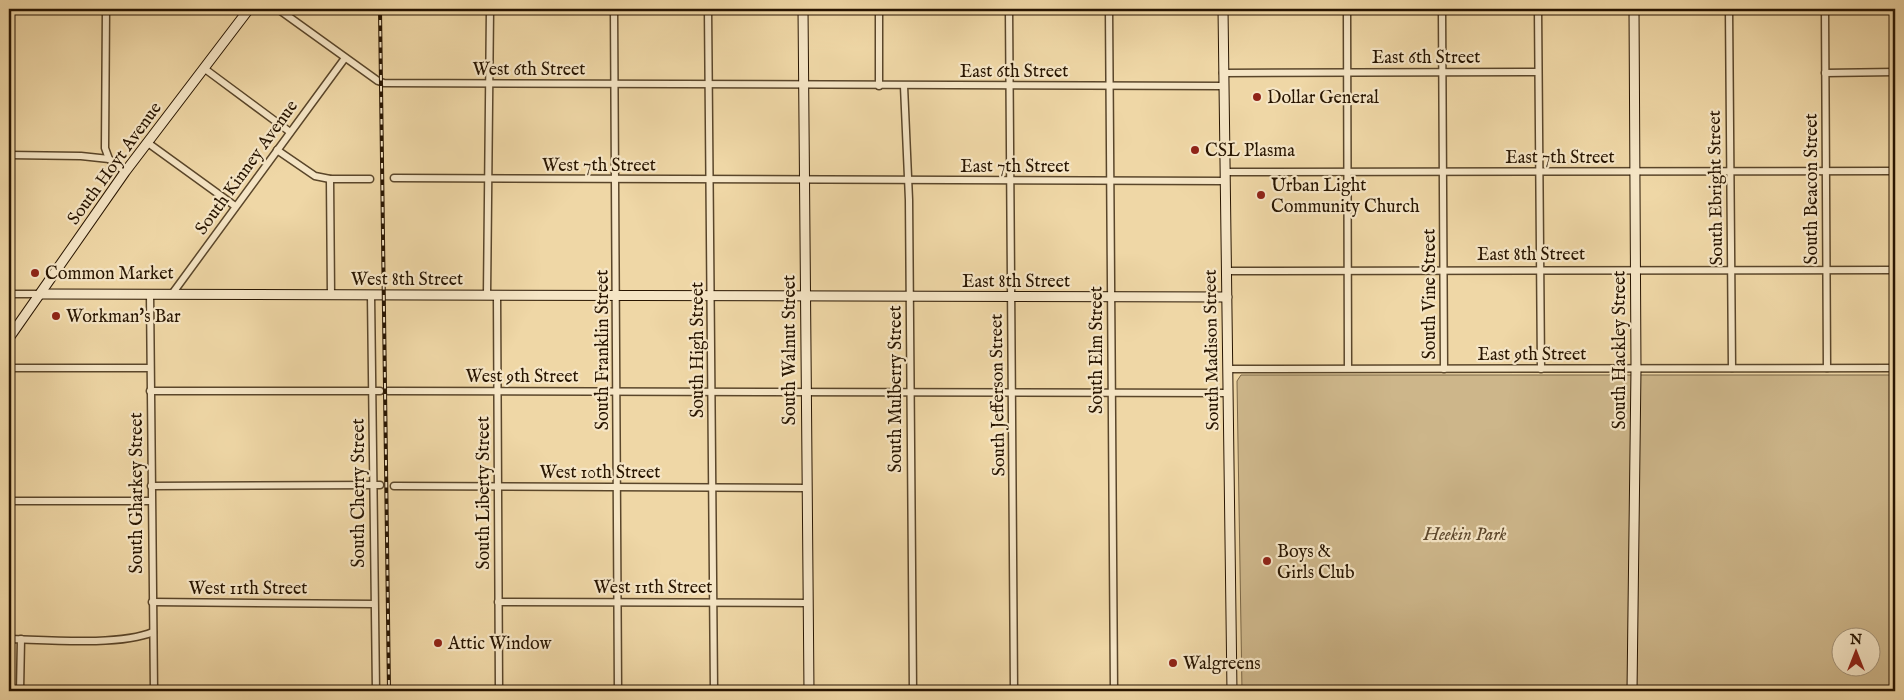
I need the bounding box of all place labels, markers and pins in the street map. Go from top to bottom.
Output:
place label: Dollar General [1267,87,1379,110]
marker: Dollar General [1251,91,1263,103]
place label: CSL Plasma [1205,140,1295,163]
marker: CSL Plasma [1189,144,1201,156]
place label: Urban Light Community Church [1271,175,1420,219]
marker: Urban Light Community Church [1255,189,1267,201]
place label: Common Market [45,263,174,286]
marker: Common Market [29,267,41,279]
place label: Workman's Bar [66,306,181,329]
marker: Workman's Bar [50,310,62,322]
place label: Boys & Girls Club [1277,541,1355,585]
marker: Boys & Girls Club [1261,555,1273,567]
place label: Attic Window [447,633,553,656]
marker: Attic Window [432,637,444,649]
place label: Walgreens [1183,653,1261,676]
marker: Walgreens [1167,657,1179,669]

